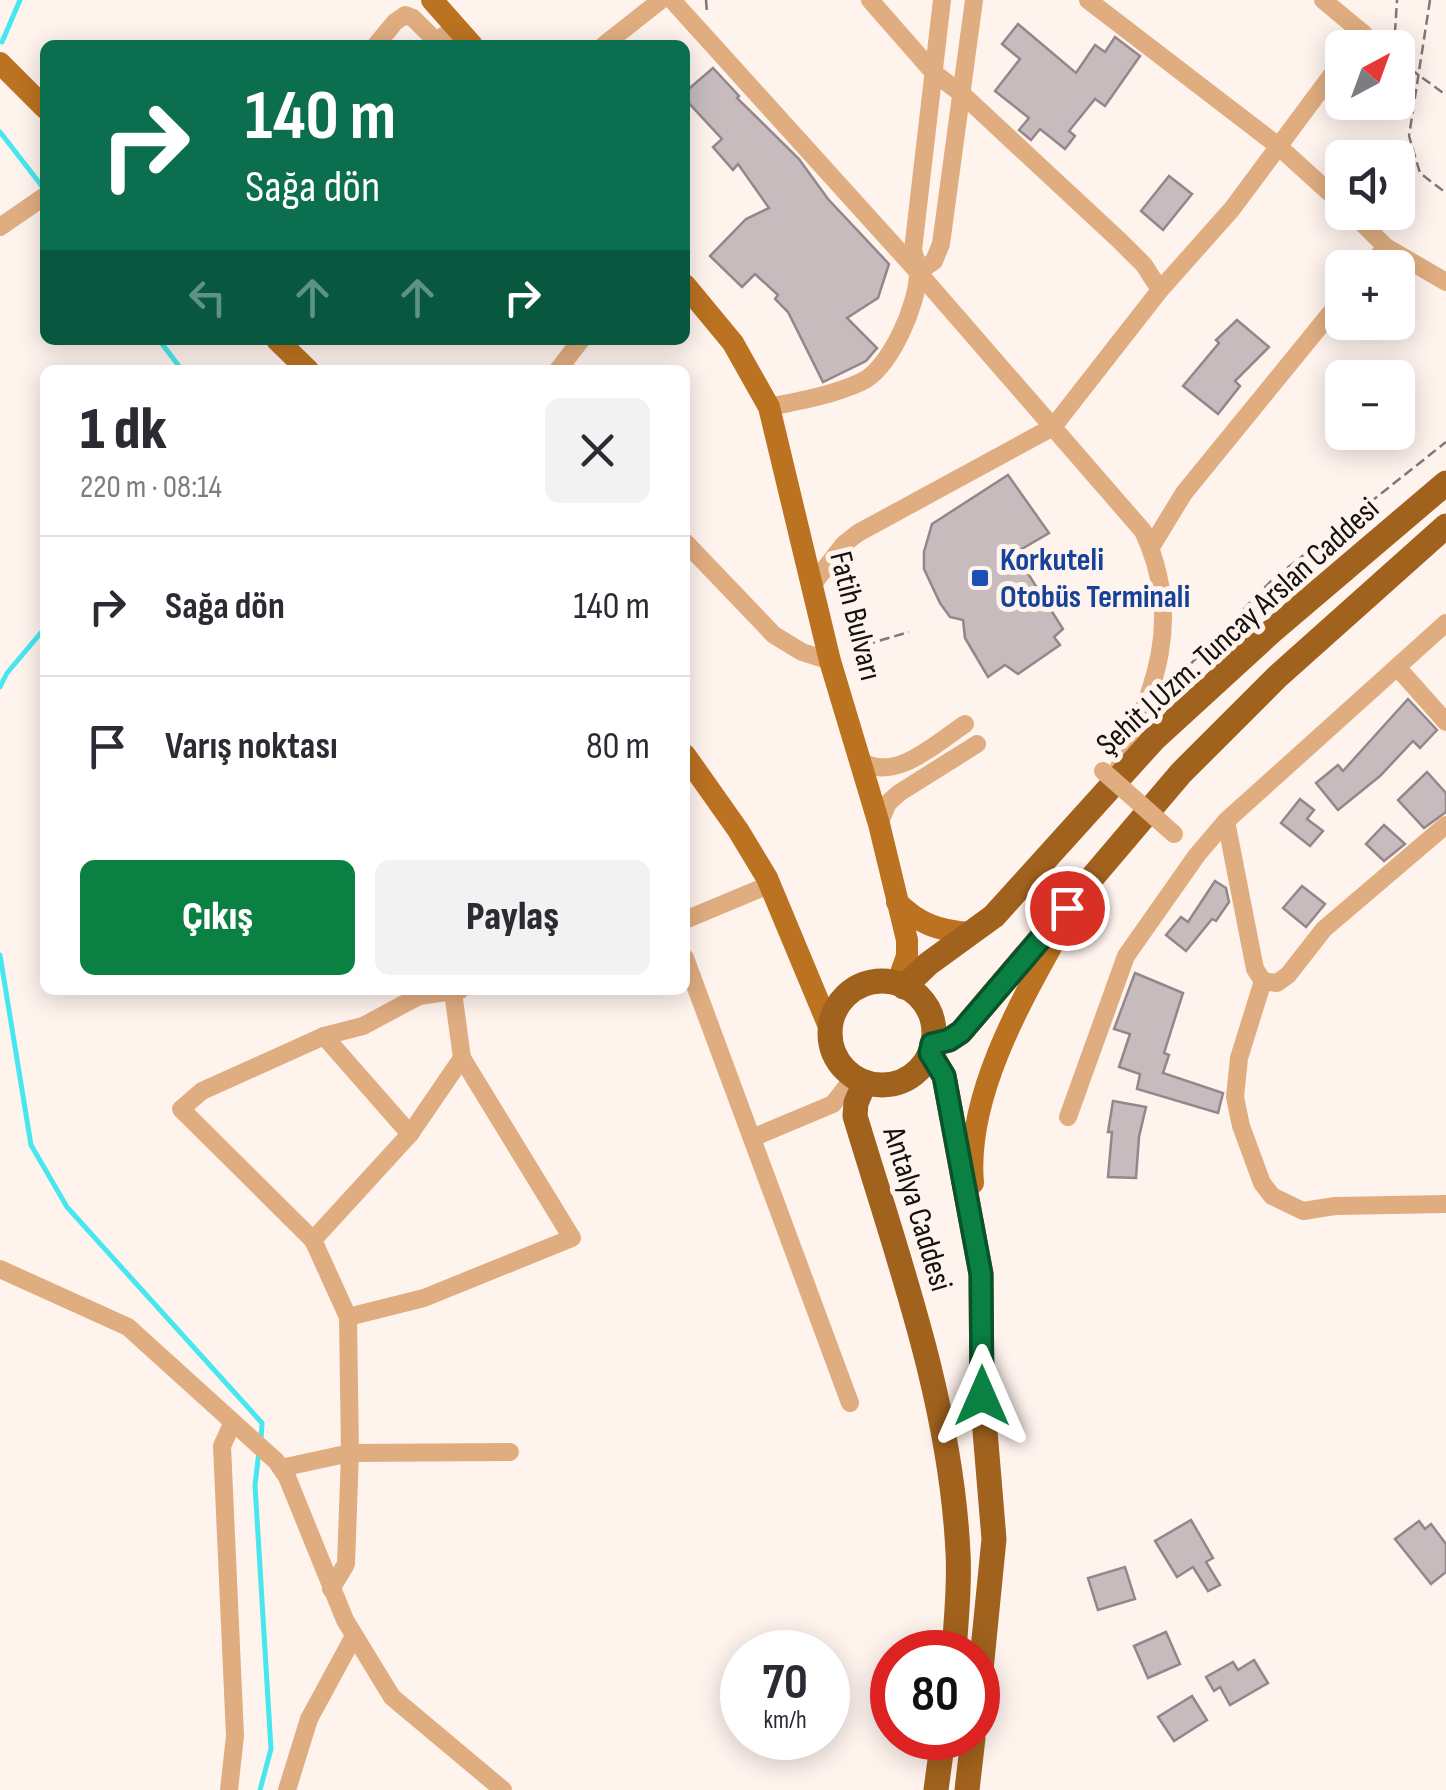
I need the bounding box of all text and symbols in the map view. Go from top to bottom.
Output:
north arrow [1325,30,1415,120]
map controls [1325,30,1415,450]
text: 140 m [245,75,396,159]
icon: right [80,80,210,210]
button: sound [1325,140,1415,230]
text: Sağa dön [245,160,380,215]
button: + [1325,250,1415,340]
icon: left [180,270,235,325]
icon: ahead [285,270,340,325]
icon: ahead [390,270,445,325]
icon: right [495,270,550,325]
button: − [1325,360,1415,450]
text: 1 dk [80,394,167,466]
button: close [545,398,650,503]
text: 220 m · 08:14 [80,468,222,507]
street label: Şehit J.Uzm. Tuncay Arslan Caddesi [1089,490,1387,764]
place label: Korkuteli Otobüs Terminali [1000,541,1190,617]
street label: Fatih Bulvarı [820,548,890,684]
marker: Korkuteli Otobüs Terminali [969,567,991,589]
icon: right [80,579,135,634]
text: Sağa dön [165,584,285,629]
text: 140 m [573,584,650,629]
icon: arrive [80,719,135,774]
text: Varış noktası [165,724,338,769]
text: 80 m [586,724,650,769]
button: Çıkış [80,860,355,975]
button: Paylaş [375,860,650,975]
pin [1025,866,1110,951]
icon: arrive [1040,881,1095,936]
street label: Antalya Caddesi [873,1121,960,1296]
position arrow [930,1344,1034,1448]
speed limit sign: 80 [870,1630,1000,1760]
text: 70 [762,1653,808,1713]
text: km/h [763,1705,807,1736]

